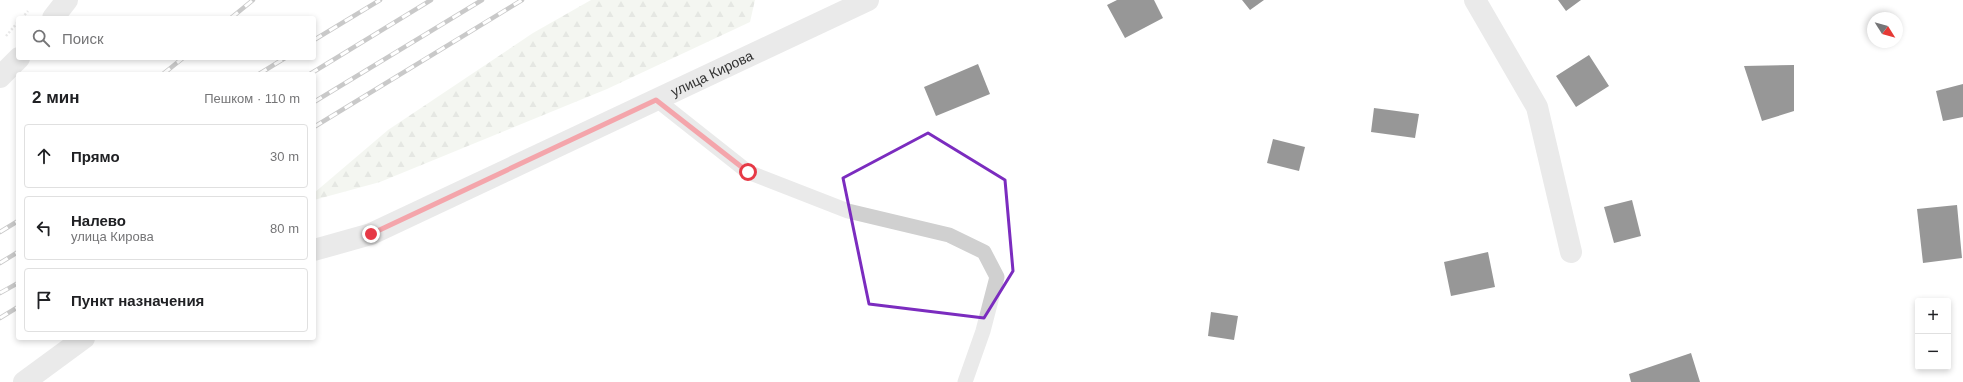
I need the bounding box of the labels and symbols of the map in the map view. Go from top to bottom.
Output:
north arrow [1867,12,1903,48]
street label: улица Кирова [668,47,756,100]
route start [739,163,757,181]
route end [362,225,380,243]

